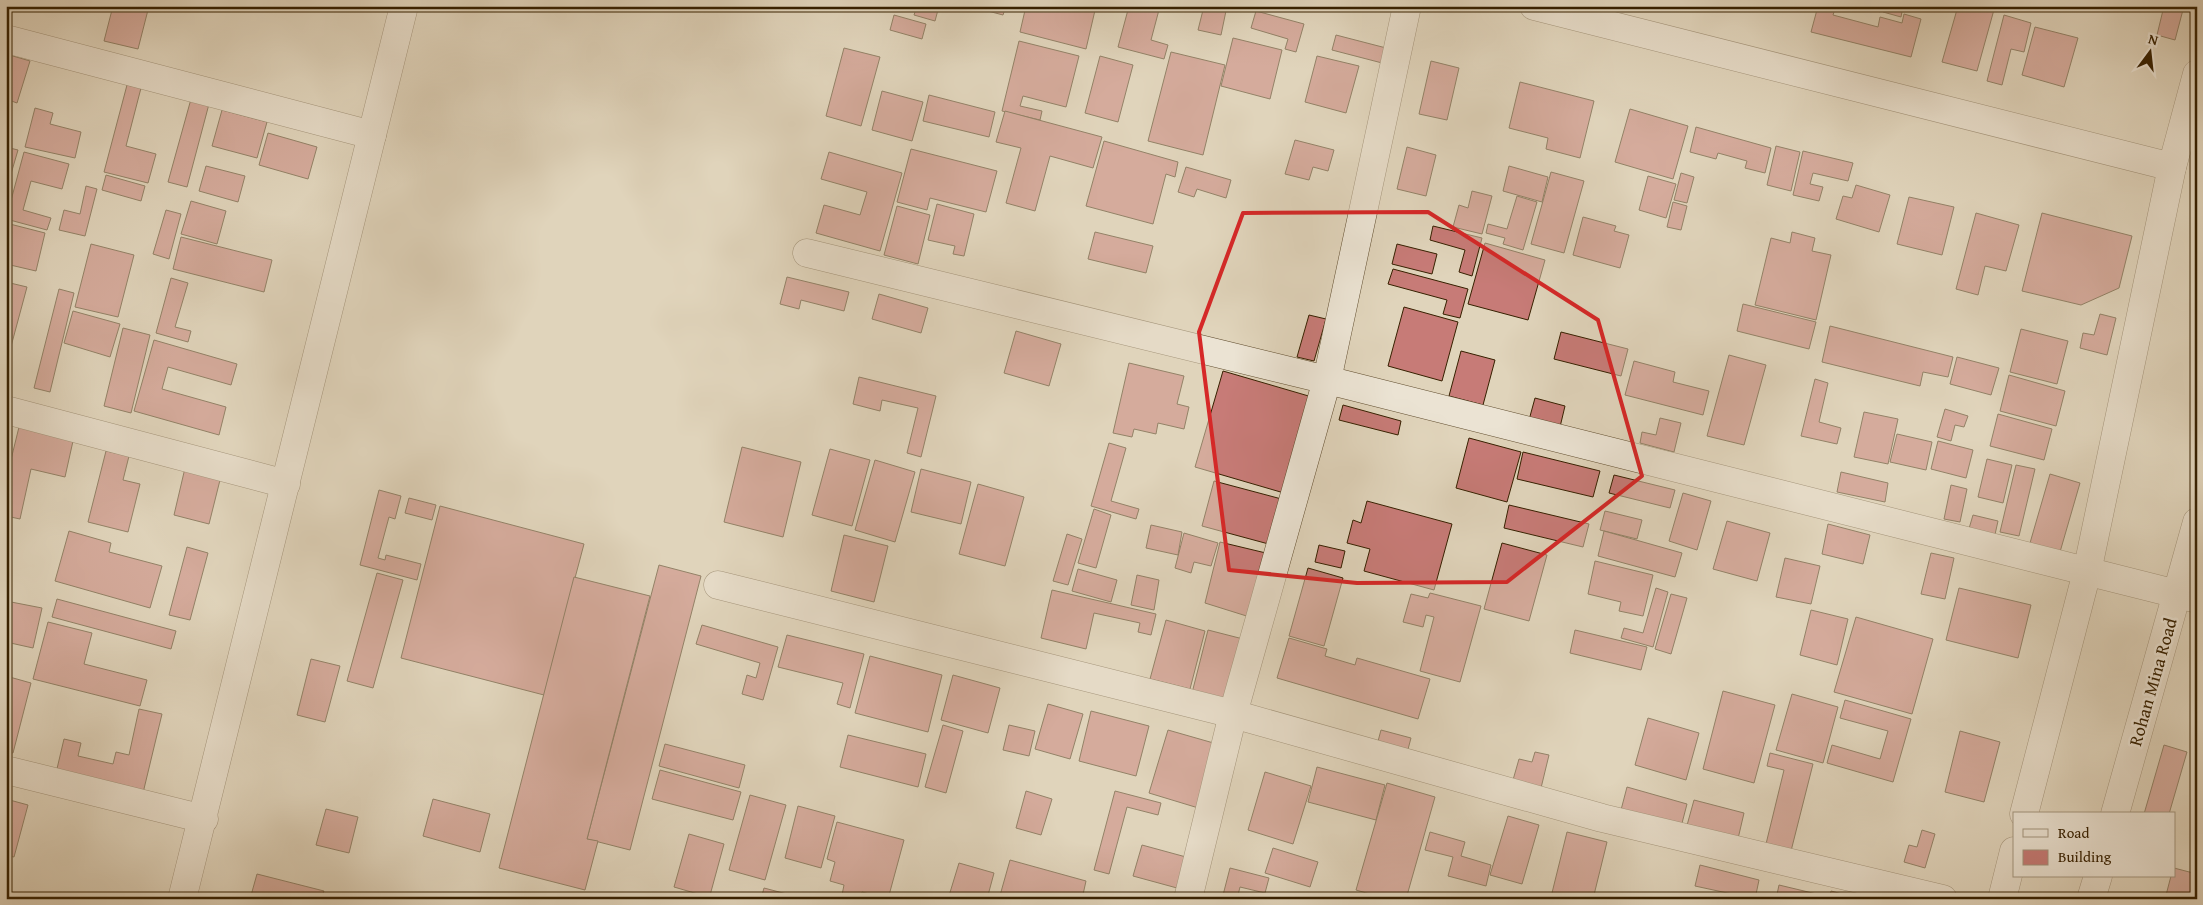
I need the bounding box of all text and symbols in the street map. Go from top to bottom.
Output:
north arrow [2126,28,2176,78]
text: N [2146,29,2161,50]
street label: Rohan Mina Road [2121,614,2184,749]
legend [2013,812,2176,878]
text: Road [2058,822,2089,843]
text: Building [2058,846,2112,867]

